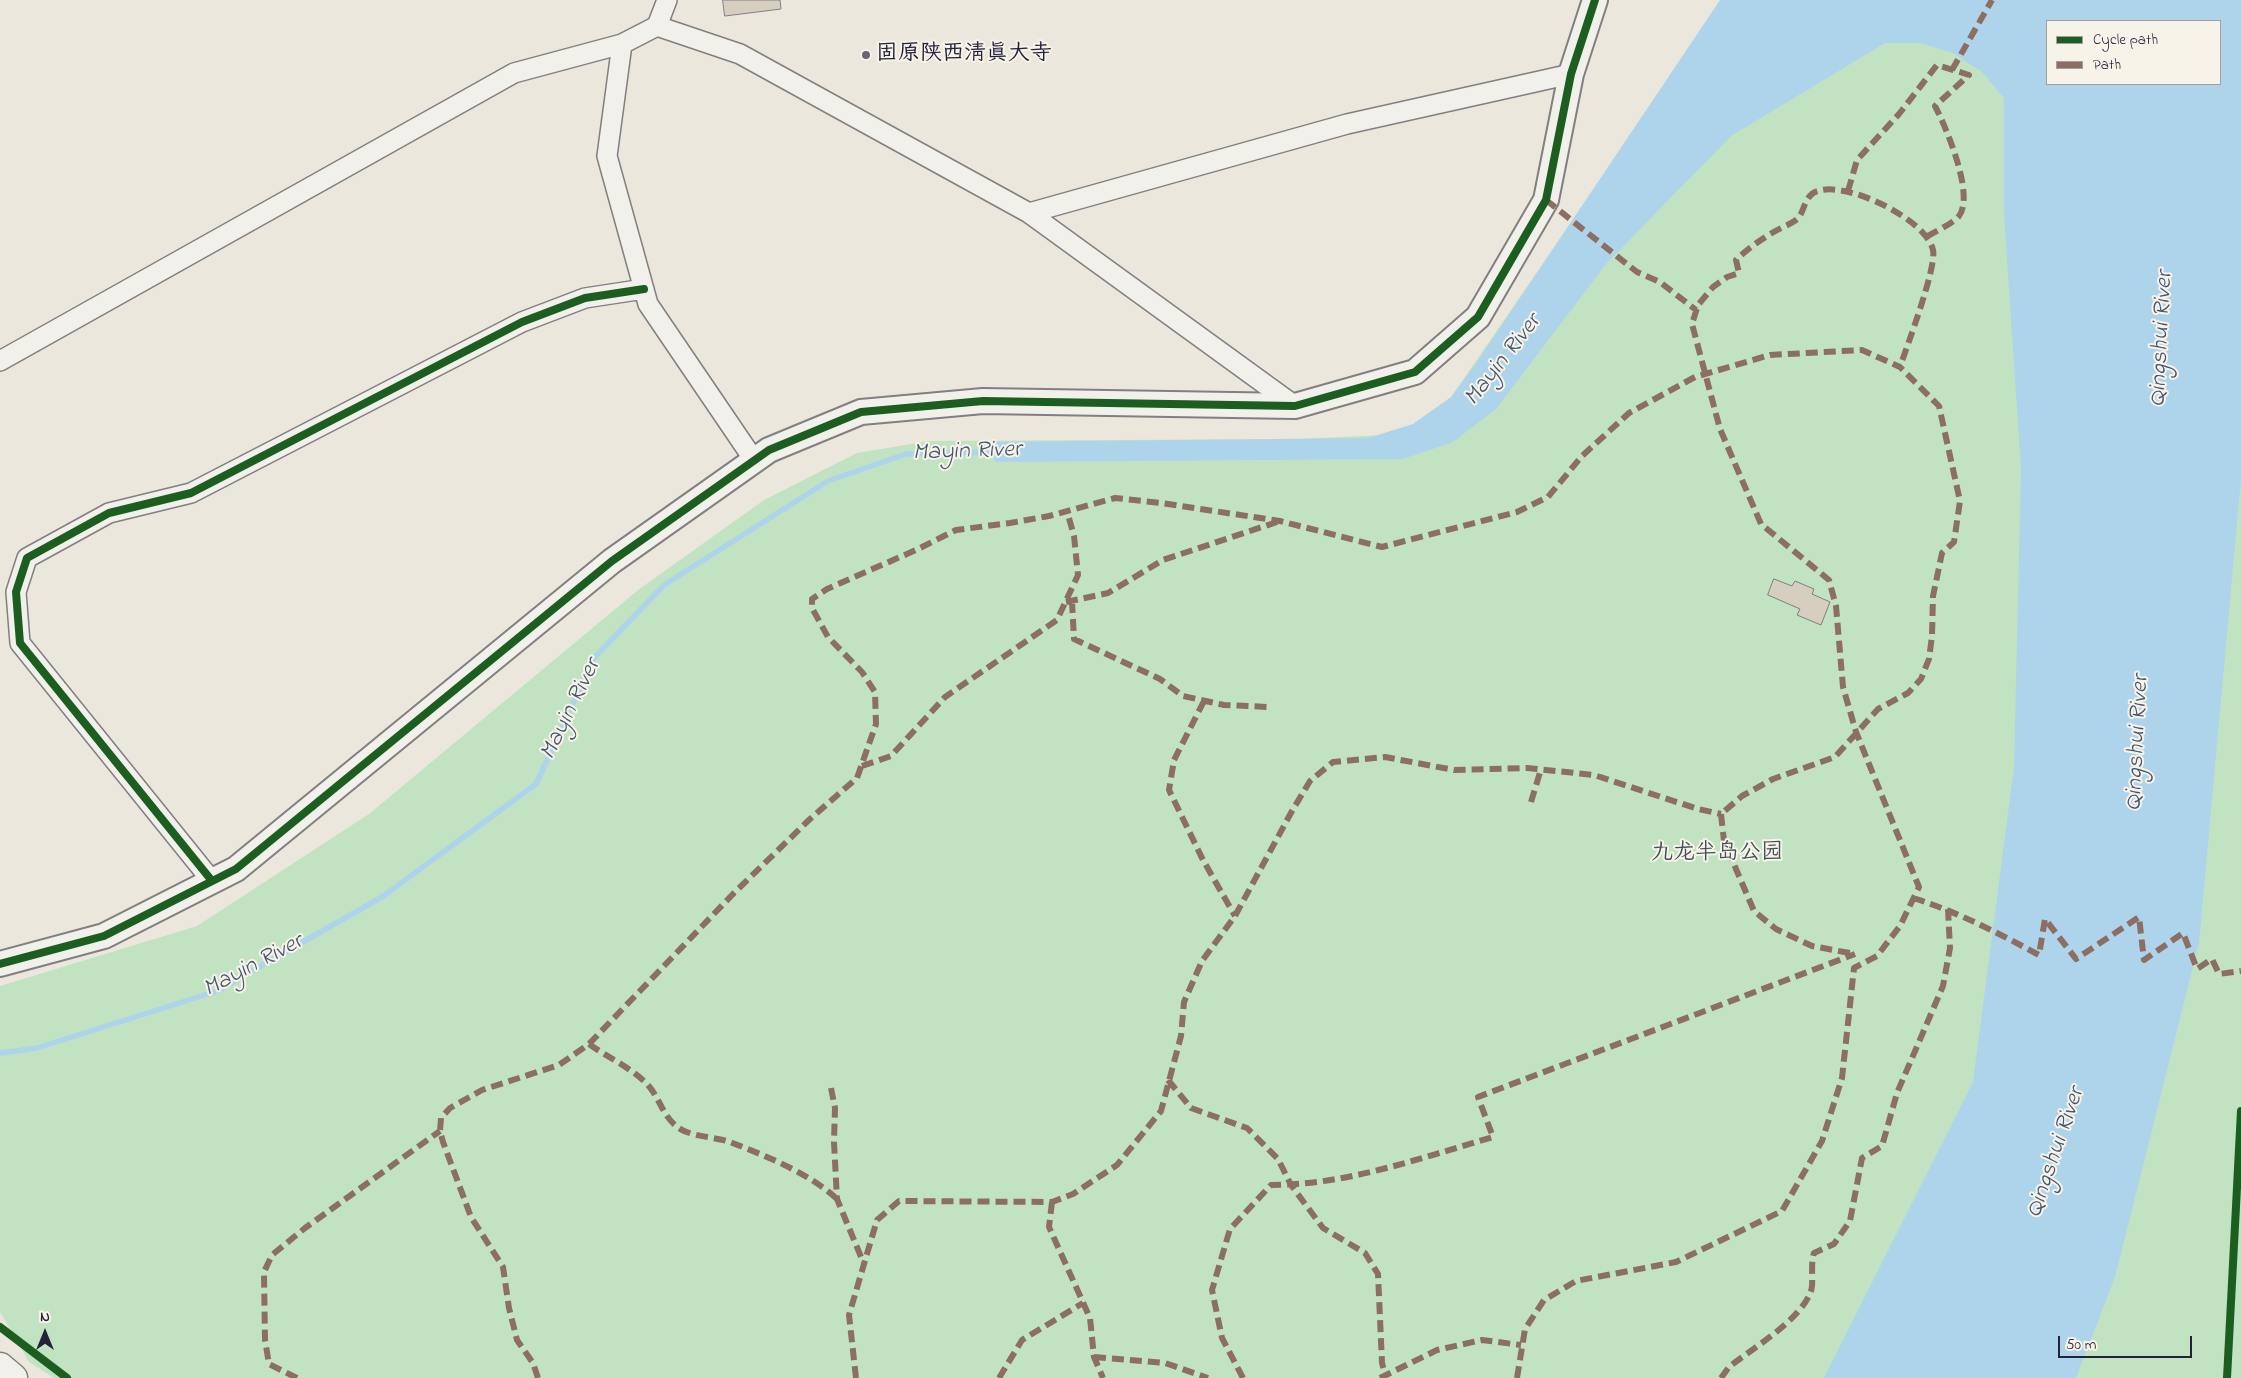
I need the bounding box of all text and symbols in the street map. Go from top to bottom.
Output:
legend [2046,20,2221,85]
text: Cycle path [2093,29,2158,51]
place label: 固原陕西清真大寺 [876,42,1052,68]
marker: 固原陕西清真大寺 [860,49,872,61]
text: Path [2093,54,2121,76]
water label: Qingshui River [2145,270,2181,408]
water label: Mayin River [1459,309,1549,413]
water label: Mayin River [912,437,1022,469]
water label: Mayin River [535,655,609,765]
water label: Qingshui River [2121,674,2157,812]
park label: 九龙半岛公园 [1651,841,1783,867]
water label: Mayin River [199,929,309,1005]
water label: Qingshui River [2021,1084,2093,1222]
text: N [40,1307,50,1328]
north arrow [20,1308,70,1358]
scale bar [2061,1326,2195,1358]
text: 50 m [2066,1334,2096,1356]

